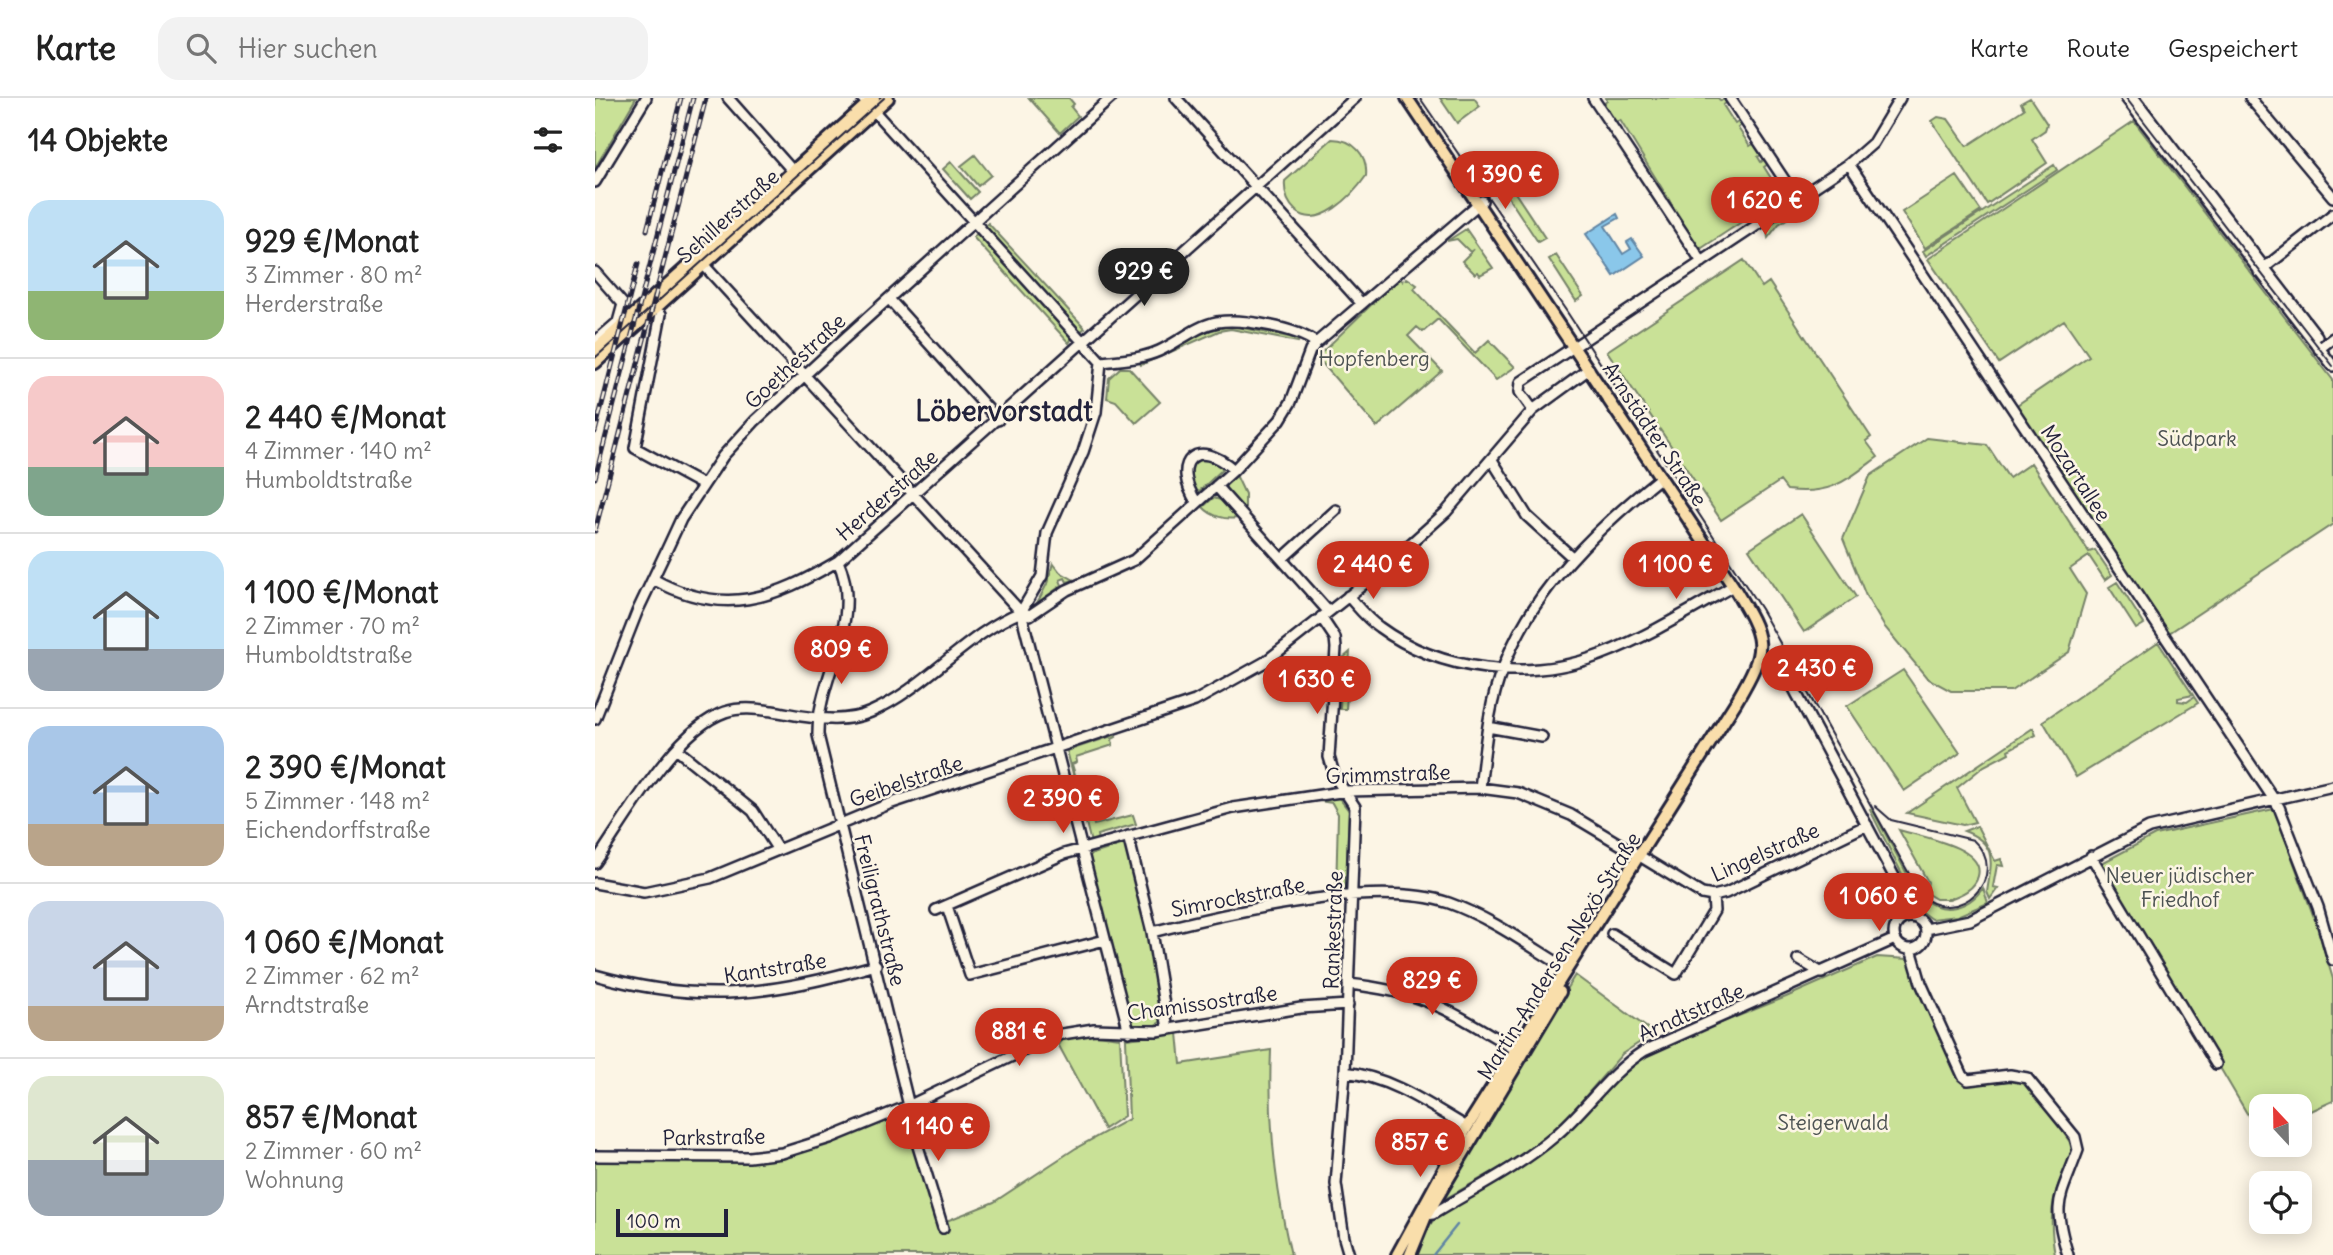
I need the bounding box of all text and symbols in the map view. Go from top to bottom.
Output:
search box [158,17,648,80]
text: Karte [35,27,116,69]
icon: search [182,29,220,67]
text: Hier suchen [238,32,378,65]
text: Karte [1970,33,2029,63]
text: Route [2067,33,2130,63]
text: Gespeichert [2168,33,2298,63]
text: 14 Objekte [28,121,168,159]
icon: filters [529,121,567,159]
pin: 1 390 € [1440,152,1570,211]
text: 1 390 € [1467,159,1543,188]
street label: Schillerstraße [671,163,785,269]
pin: 1 620 € [1700,178,1830,237]
text: 1 620 € [1727,185,1803,214]
text: 929 €/Monat [245,222,419,260]
icon: home [84,228,168,312]
pin: 929 € [1095,248,1193,308]
text: 929 € [1114,256,1174,285]
text: 3 Zimmer · 80 m² [245,260,423,289]
text: Herderstraße [245,289,383,318]
street label: Goethestraße [739,307,851,415]
park label: Hopfenberg [1318,345,1430,372]
street label: Arnstädter Straße [1597,357,1713,511]
district label: Löbervorstadt [915,393,1093,429]
text: 2 440 €/Monat [245,398,446,436]
icon: home [84,404,168,488]
street label: Mozartallee [2035,419,2117,527]
park label: Südpark [2157,425,2237,452]
text: 4 Zimmer · 140 m² [245,436,432,465]
street label: Herderstraße [830,443,944,547]
text: Humboldtstraße [245,465,413,494]
pin: 2 440 € [1308,542,1438,601]
pin: 1 100 € [1611,542,1741,601]
text: 2 440 € [1333,549,1413,578]
text: 1 100 € [1639,549,1713,578]
text: 1 100 €/Monat [245,573,438,611]
icon: home [84,579,168,663]
text: 2 Zimmer · 70 m² [245,611,420,640]
pin: 809 € [792,626,890,686]
text: 809 € [810,634,872,663]
text: Humboldtstraße [245,640,413,669]
pin: 2 430 € [1752,646,1882,705]
text: 2 430 € [1777,653,1857,682]
pin: 1 630 € [1252,656,1382,716]
text: 1 630 € [1279,664,1355,693]
text: 2 390 €/Monat [245,748,446,786]
street label: Geibelstraße [846,749,966,813]
icon: home [84,754,168,838]
street label: Grimmstraße [1325,758,1451,790]
pin: 2 390 € [998,776,1128,835]
text: 2 390 € [1023,783,1103,812]
text: 5 Zimmer · 148 m² [245,786,430,815]
text: Eichendorffstraße [245,815,431,844]
street label: Lingelstraße [1707,816,1823,888]
street label: Martin-Andersen-Nexö-Straße [1471,827,1647,1085]
street label: Freiligrathstraße [848,831,912,989]
park label: Neuer jüdischer Friedhof [2106,862,2255,913]
street label: Rankestraße [1317,870,1349,990]
street label: Simrockstraße [1169,871,1307,923]
pin: 1 060 € [1814,874,1944,933]
text: 1 060 € [1840,881,1918,910]
text: 1 060 €/Monat [245,923,444,961]
icon: home [84,929,168,1013]
street label: Kantstraße [722,947,828,989]
pin: 829 € [1383,958,1481,1017]
text: 2 Zimmer · 62 m² [245,961,420,990]
text: 829 € [1402,965,1462,994]
street label: Arndtstraße [1634,977,1748,1047]
street label: Chamissostraße [1125,979,1279,1027]
text: Arndtstraße [245,990,369,1019]
pin: 881 € [970,1009,1068,1068]
text: 881 € [991,1016,1047,1045]
north arrow [2249,1094,2312,1157]
map controls [2249,1094,2312,1234]
text: 857 €/Monat [245,1098,417,1136]
icon: home [84,1104,168,1188]
pin: 1 140 € [873,1104,1003,1163]
park label: Steigerwald [1777,1109,1889,1136]
text: 1 140 € [902,1111,974,1140]
pin: 857 € [1371,1119,1469,1179]
street label: Parkstraße [662,1123,766,1151]
text: 857 € [1391,1127,1449,1156]
text: 2 Zimmer · 60 m² [245,1136,422,1165]
text: Wohnung [245,1165,344,1194]
button: locate [2249,1171,2312,1234]
scale bar [616,1206,728,1238]
text: 100 m [627,1209,681,1233]

